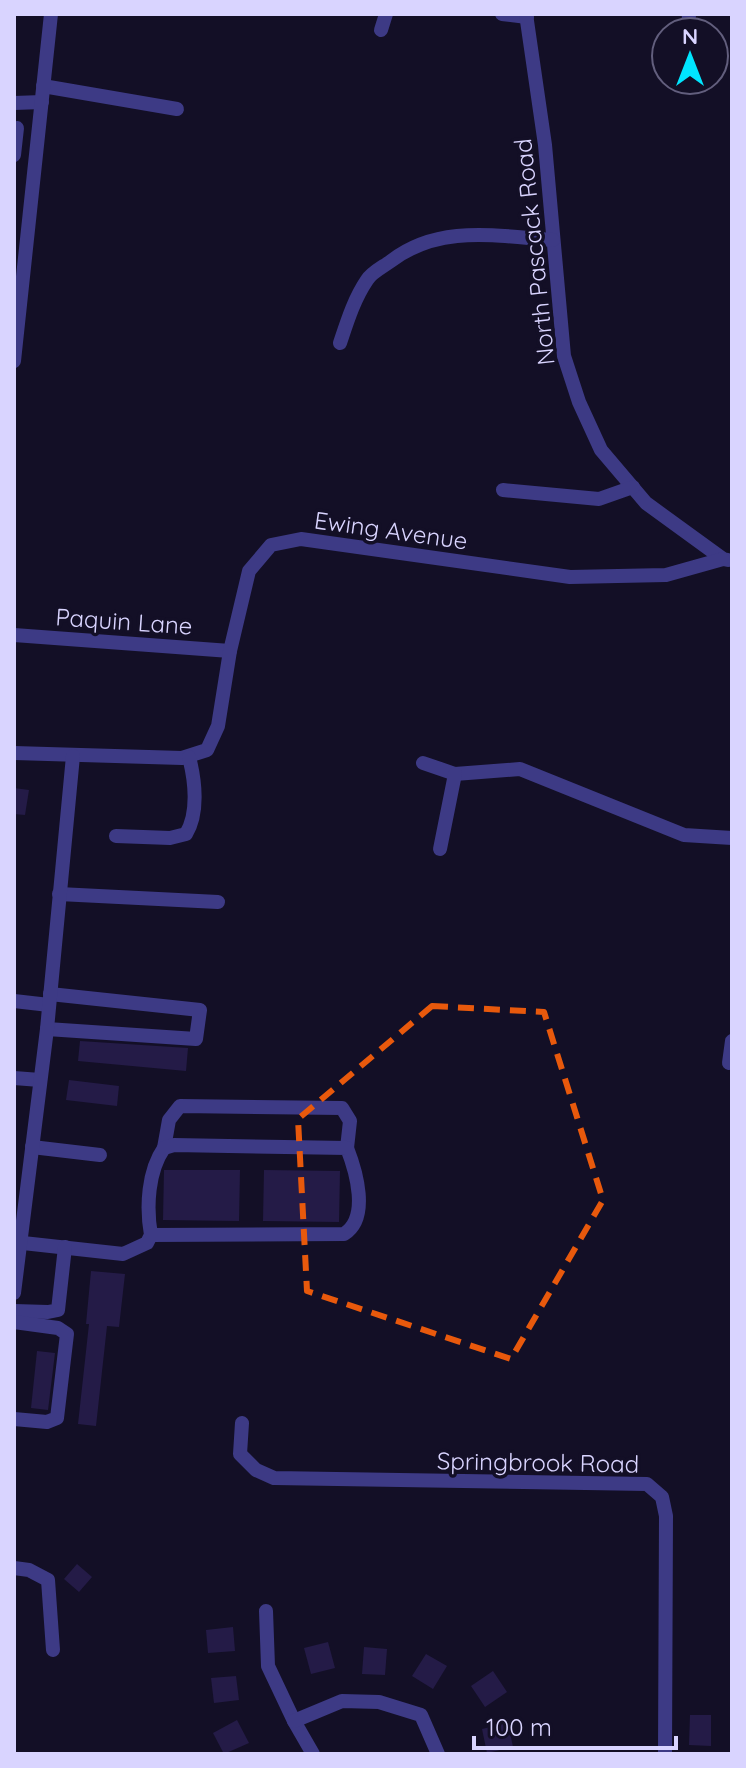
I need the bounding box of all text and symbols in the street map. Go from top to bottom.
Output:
north arrow [650,16,730,96]
text: N [682,22,698,50]
street label: North Pascack Road [507,137,561,367]
street label: Ewing Avenue [313,504,469,556]
street label: Paquin Lane [55,601,193,641]
street label: Springbrook Road [437,1445,639,1479]
scale bar [474,1700,676,1750]
text: 100 m [486,1712,552,1742]

